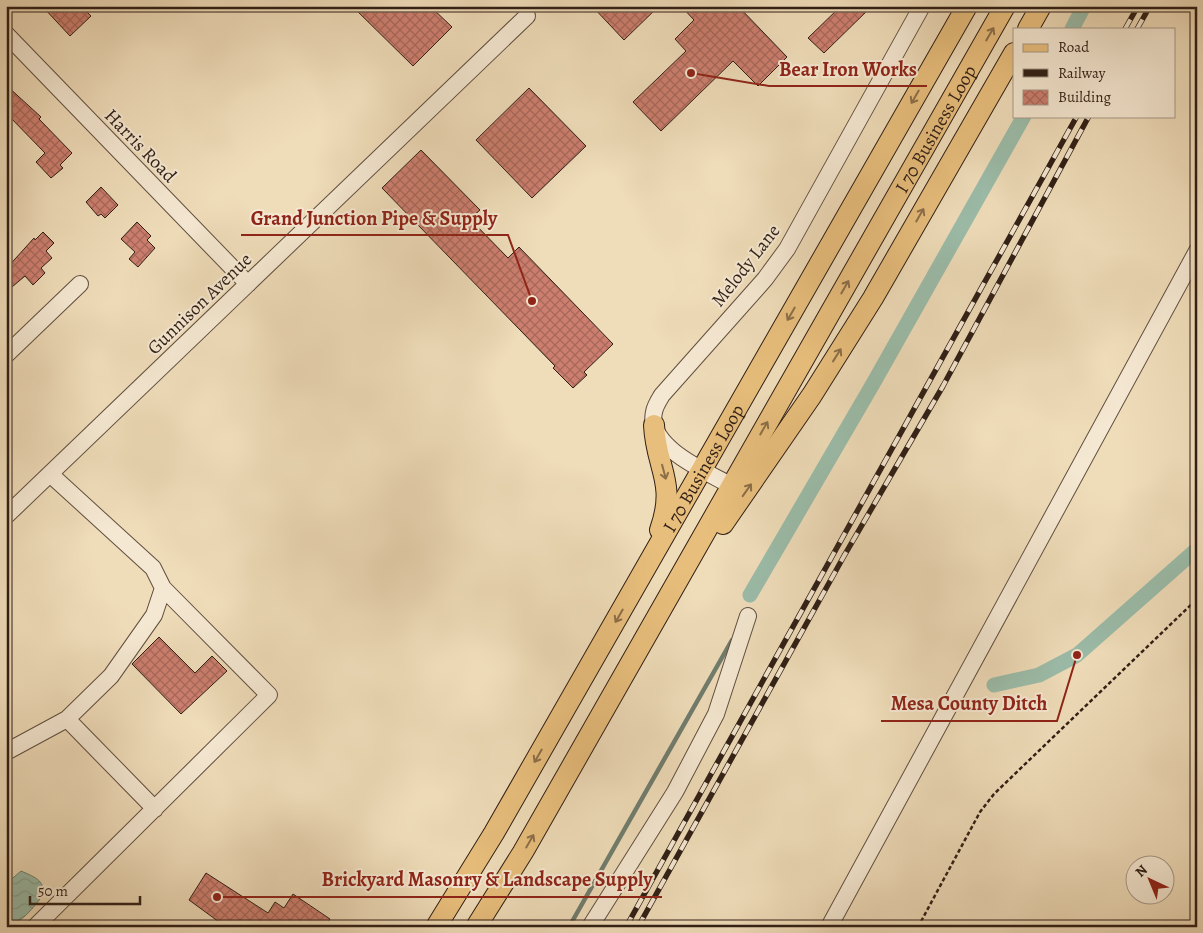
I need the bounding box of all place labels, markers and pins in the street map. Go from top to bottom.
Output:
callout: Bear Iron Works [769,51,927,86]
callout: Grand Junction Pipe & Supply [241,200,508,235]
callout: Mesa County Ditch [881,686,1057,721]
callout: Brickyard Masonry & Landscape Supply [311,862,662,897]

